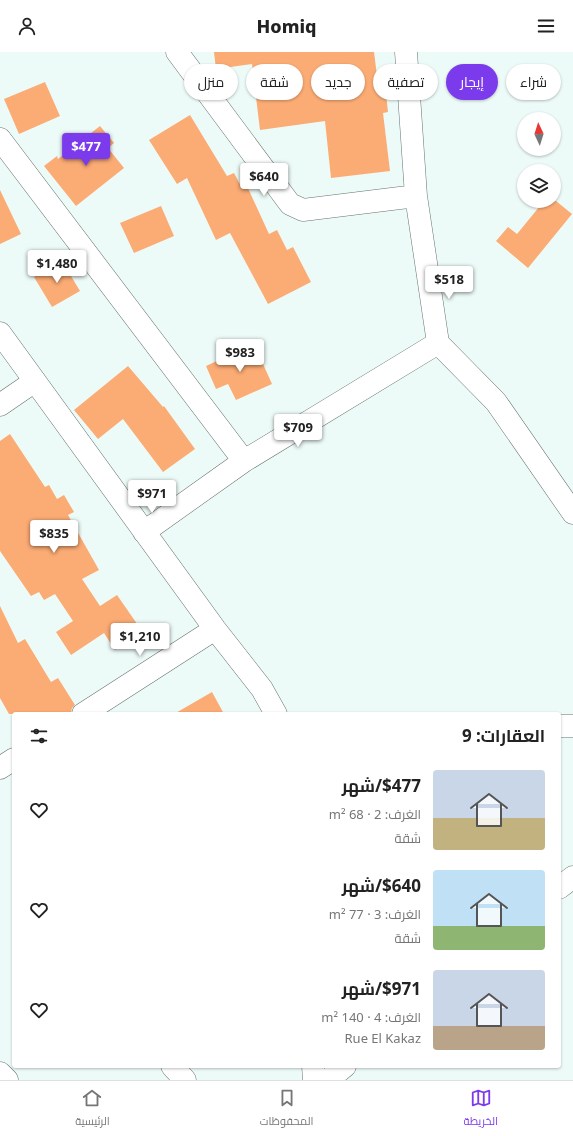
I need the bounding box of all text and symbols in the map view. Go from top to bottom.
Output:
text: Homiq [257,14,316,38]
icon: person [16,15,38,37]
icon: menu [535,15,557,37]
chip: منزل [184,64,238,100]
chip: شقة [246,64,303,100]
chip: جديد [311,64,365,100]
chip: تصفية [373,64,438,100]
chip: إيجار [446,64,498,100]
chip: شراء [506,64,561,100]
north arrow [517,112,561,156]
map controls [517,112,561,208]
pin: $477 [62,133,110,167]
text: $477 [71,137,101,155]
pin: $640 [240,163,288,197]
button: layers [517,164,561,208]
text: $640 [249,167,279,185]
pin: $1,480 [24,250,90,284]
text: $1,480 [37,254,77,272]
pin: $518 [425,266,473,300]
text: $518 [434,270,464,288]
pin: $983 [216,339,264,373]
text: $983 [225,343,255,361]
pin: $709 [274,414,322,448]
text: $709 [283,418,313,436]
pin: $971 [128,480,176,514]
text: $971 [137,484,167,502]
pin: $835 [30,520,78,554]
text: $835 [39,524,69,542]
pin: $1,210 [107,623,173,657]
text: $1,210 [120,627,160,645]
text: العقارات: 9 [462,724,545,747]
icon: filters [28,725,50,747]
text: $477/شهر [342,774,421,797]
icon: home [465,786,513,834]
icon: heart [28,799,50,821]
text: الغرف: 2 · 68 m² [329,805,421,823]
text: شقة [394,829,421,847]
text: $640/شهر [342,874,421,897]
icon: home [465,886,513,934]
icon: heart [28,899,50,921]
text: الغرف: 3 · 77 m² [329,905,421,923]
text: شقة [394,929,421,947]
text: $971/شهر [342,977,421,1000]
icon: home [465,986,513,1034]
icon: heart [28,999,50,1021]
text: الغرف: 4 · 140 m² [321,1008,421,1026]
text: Rue El Kakaz [345,1029,421,1047]
tab: الرئيسية [75,1087,110,1131]
tab: المحفوظات [260,1087,313,1131]
tab: الخريطة [464,1087,498,1131]

